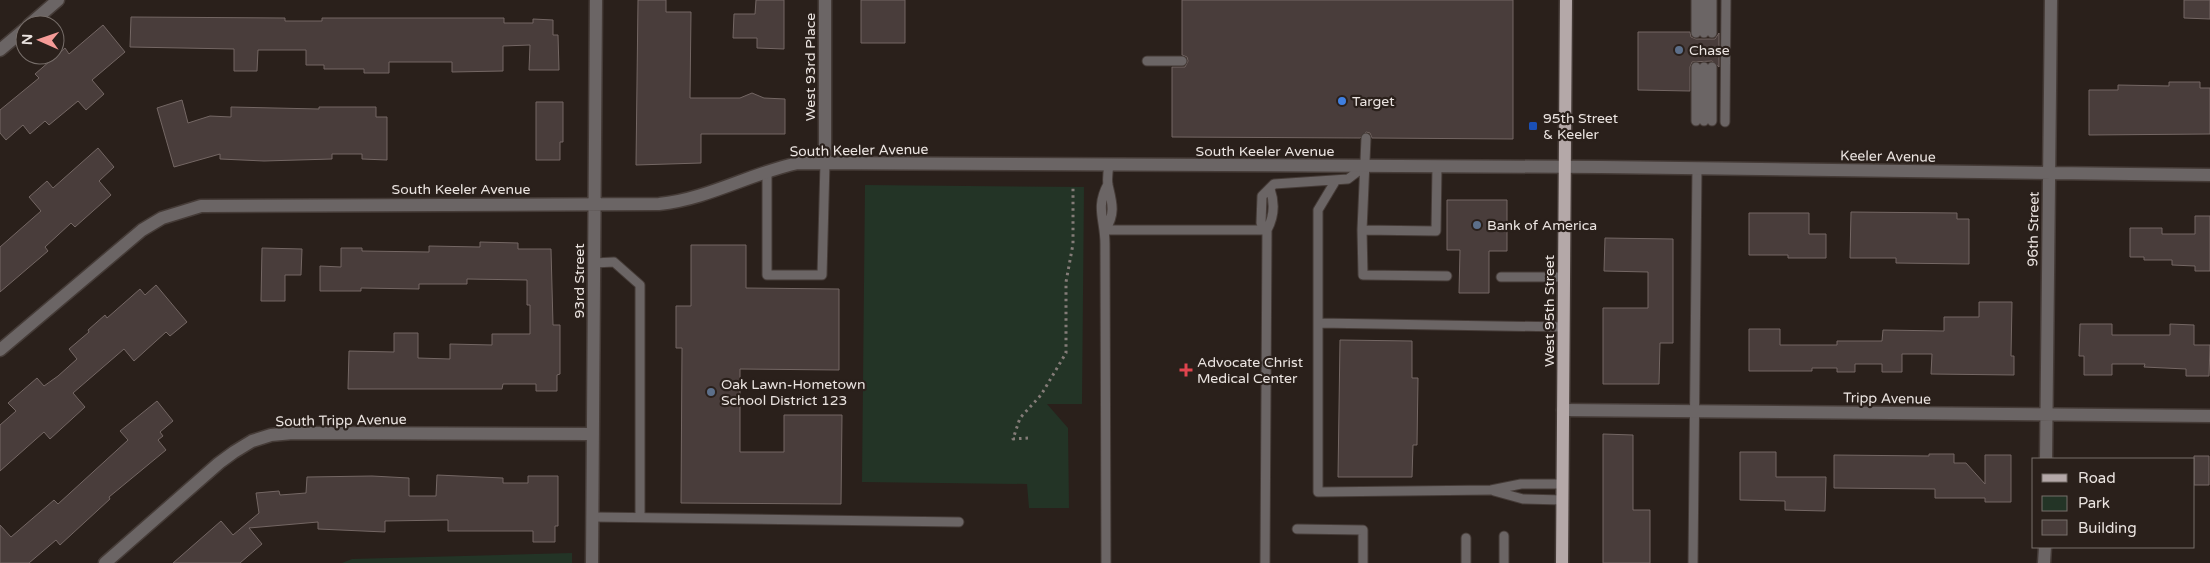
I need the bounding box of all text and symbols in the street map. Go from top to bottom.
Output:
street label: West 93rd Place [802,13,819,121]
north arrow [15,15,65,65]
text: N [19,34,36,45]
place label: Chase [1689,42,1730,59]
marker: Chase [1673,44,1685,56]
place label: Target [1352,93,1395,110]
marker: Target [1336,95,1348,107]
place label: 95th Street & Keeler [1543,110,1619,143]
marker: 95th Street & Keeler [1527,120,1539,132]
street label: South Keeler Avenue [789,141,929,160]
street label: South Keeler Avenue [1196,143,1335,160]
street label: Keeler Avenue [1840,147,1936,166]
street label: South Keeler Avenue [392,181,531,198]
street label: 96th Street [2024,191,2043,267]
place label: Bank of America [1487,217,1597,234]
marker: Bank of America [1471,219,1483,231]
street label: 93rd Street [571,243,588,319]
street label: West 95th Street [1541,254,1558,367]
place label: Advocate Christ Medical Center [1197,354,1304,387]
marker: Advocate Christ Medical Center [1179,363,1193,377]
place label: Oak Lawn-Hometown School District 123 [721,376,865,409]
marker: Oak Lawn-Hometown School District 123 [705,386,717,398]
street label: Tripp Avenue [1843,389,1931,408]
street label: South Tripp Avenue [275,411,407,430]
legend [2032,458,2195,548]
text: Road [2078,469,2116,487]
text: Park [2078,494,2110,512]
text: Building [2078,519,2137,537]

